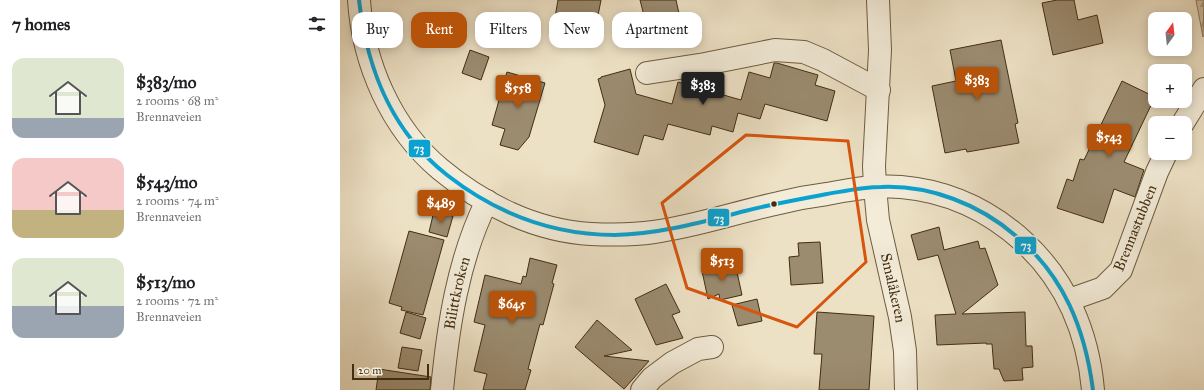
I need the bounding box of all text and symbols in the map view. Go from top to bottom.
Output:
chip: Buy [352,12,403,48]
chip: Rent [411,12,467,48]
chip: Filters [475,12,541,48]
chip: New [549,12,604,48]
chip: Apartment [612,12,702,48]
north arrow [1148,12,1192,56]
map controls [1148,12,1192,160]
icon: filters [306,13,328,35]
text: 7 homes [12,14,70,35]
button: + [1148,64,1192,108]
pin: $383 [953,67,1001,101]
text: $383/mo [136,72,196,93]
pin: $383 [679,72,727,106]
text: $383 [964,72,990,88]
icon: home [44,74,92,122]
pin: $558 [494,75,542,109]
text: $383 [690,77,716,93]
text: $558 [505,80,531,96]
text: 2 rooms · 68 m² [136,93,218,109]
text: Brennaveien [136,109,202,125]
button: − [1148,116,1192,160]
pin: $543 [1085,124,1133,158]
text: $543 [1096,129,1122,145]
line badge: 73 [408,139,431,158]
text: 73 [414,142,424,156]
text: $543/mo [136,172,197,193]
icon: home [44,174,92,222]
street label: Brennastubben [1109,182,1161,274]
pin: $489 [417,190,465,224]
text: 2 rooms · 74 m² [136,193,219,209]
text: $489 [427,195,455,211]
unlabelled marker [769,199,779,209]
line badge: 73 [707,208,730,227]
text: Brennaveien [136,209,202,225]
text: 73 [714,212,724,226]
line badge: 73 [1014,236,1037,255]
text: 73 [1021,239,1031,253]
pin: $513 [698,248,746,282]
street label: Smalåkeren [877,251,910,324]
text: $513 [710,253,734,269]
street label: Bilittkroken [440,255,474,331]
text: $513/mo [136,272,195,293]
icon: home [44,274,92,322]
pin: $645 [488,291,536,325]
text: 2 rooms · 72 m² [136,293,218,309]
text: $645 [498,296,526,312]
text: Brennaveien [136,309,202,325]
scale bar [352,362,429,381]
text: 20 m [358,364,381,377]

